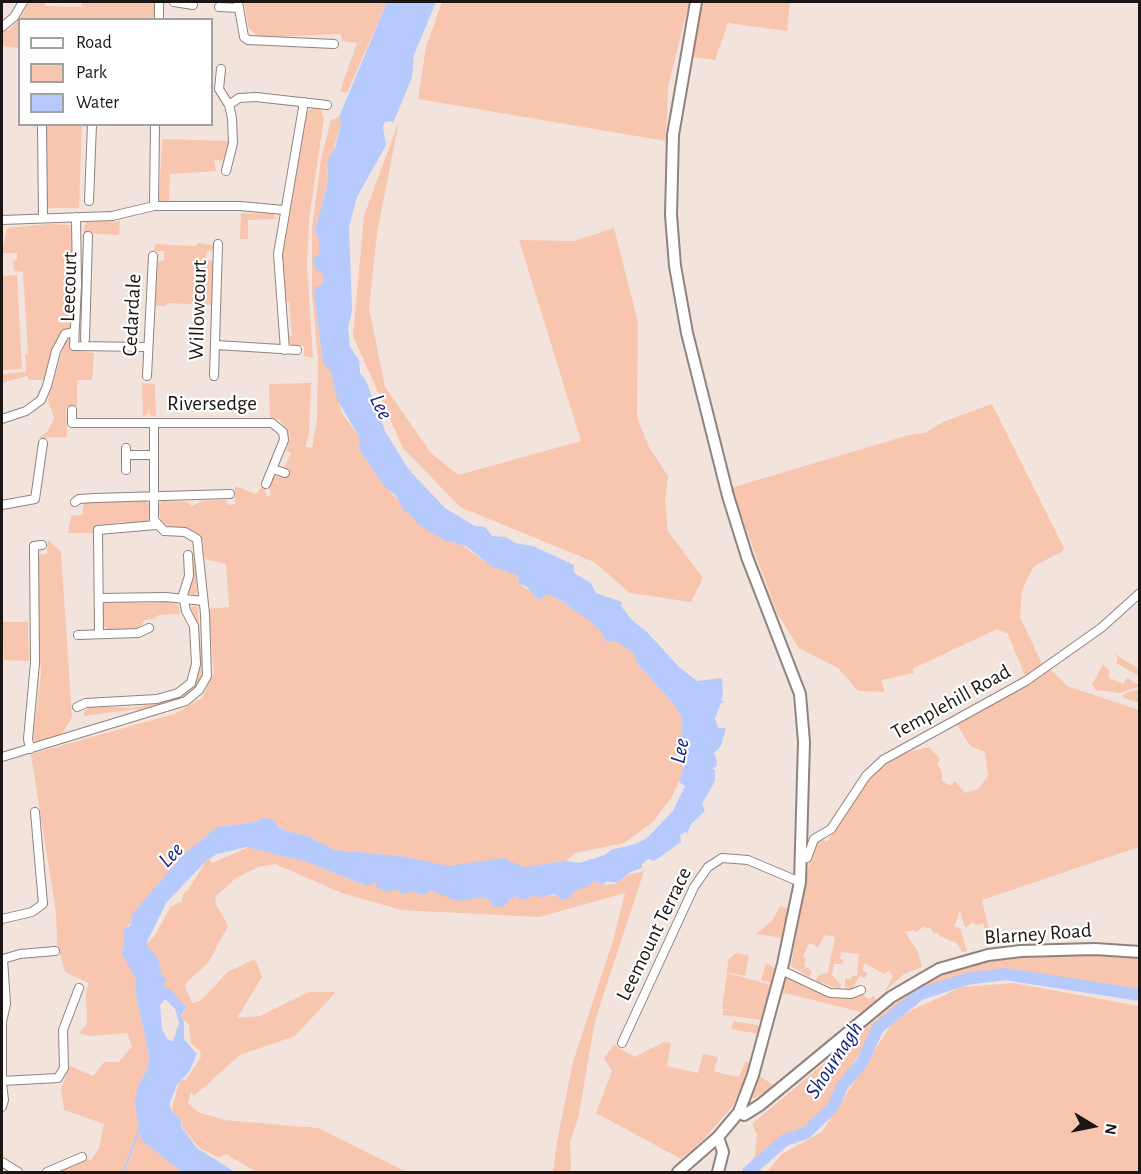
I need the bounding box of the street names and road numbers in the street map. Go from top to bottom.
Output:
street label: Leecourt [55,251,83,323]
street label: Willowcourt [184,259,212,361]
street label: Cedardale [117,273,147,357]
street label: Riversedge [167,391,257,417]
street label: Templehill Road [887,659,1015,745]
street label: Leemount Terrace [611,863,697,1005]
street label: Blarney Road [984,918,1092,950]

